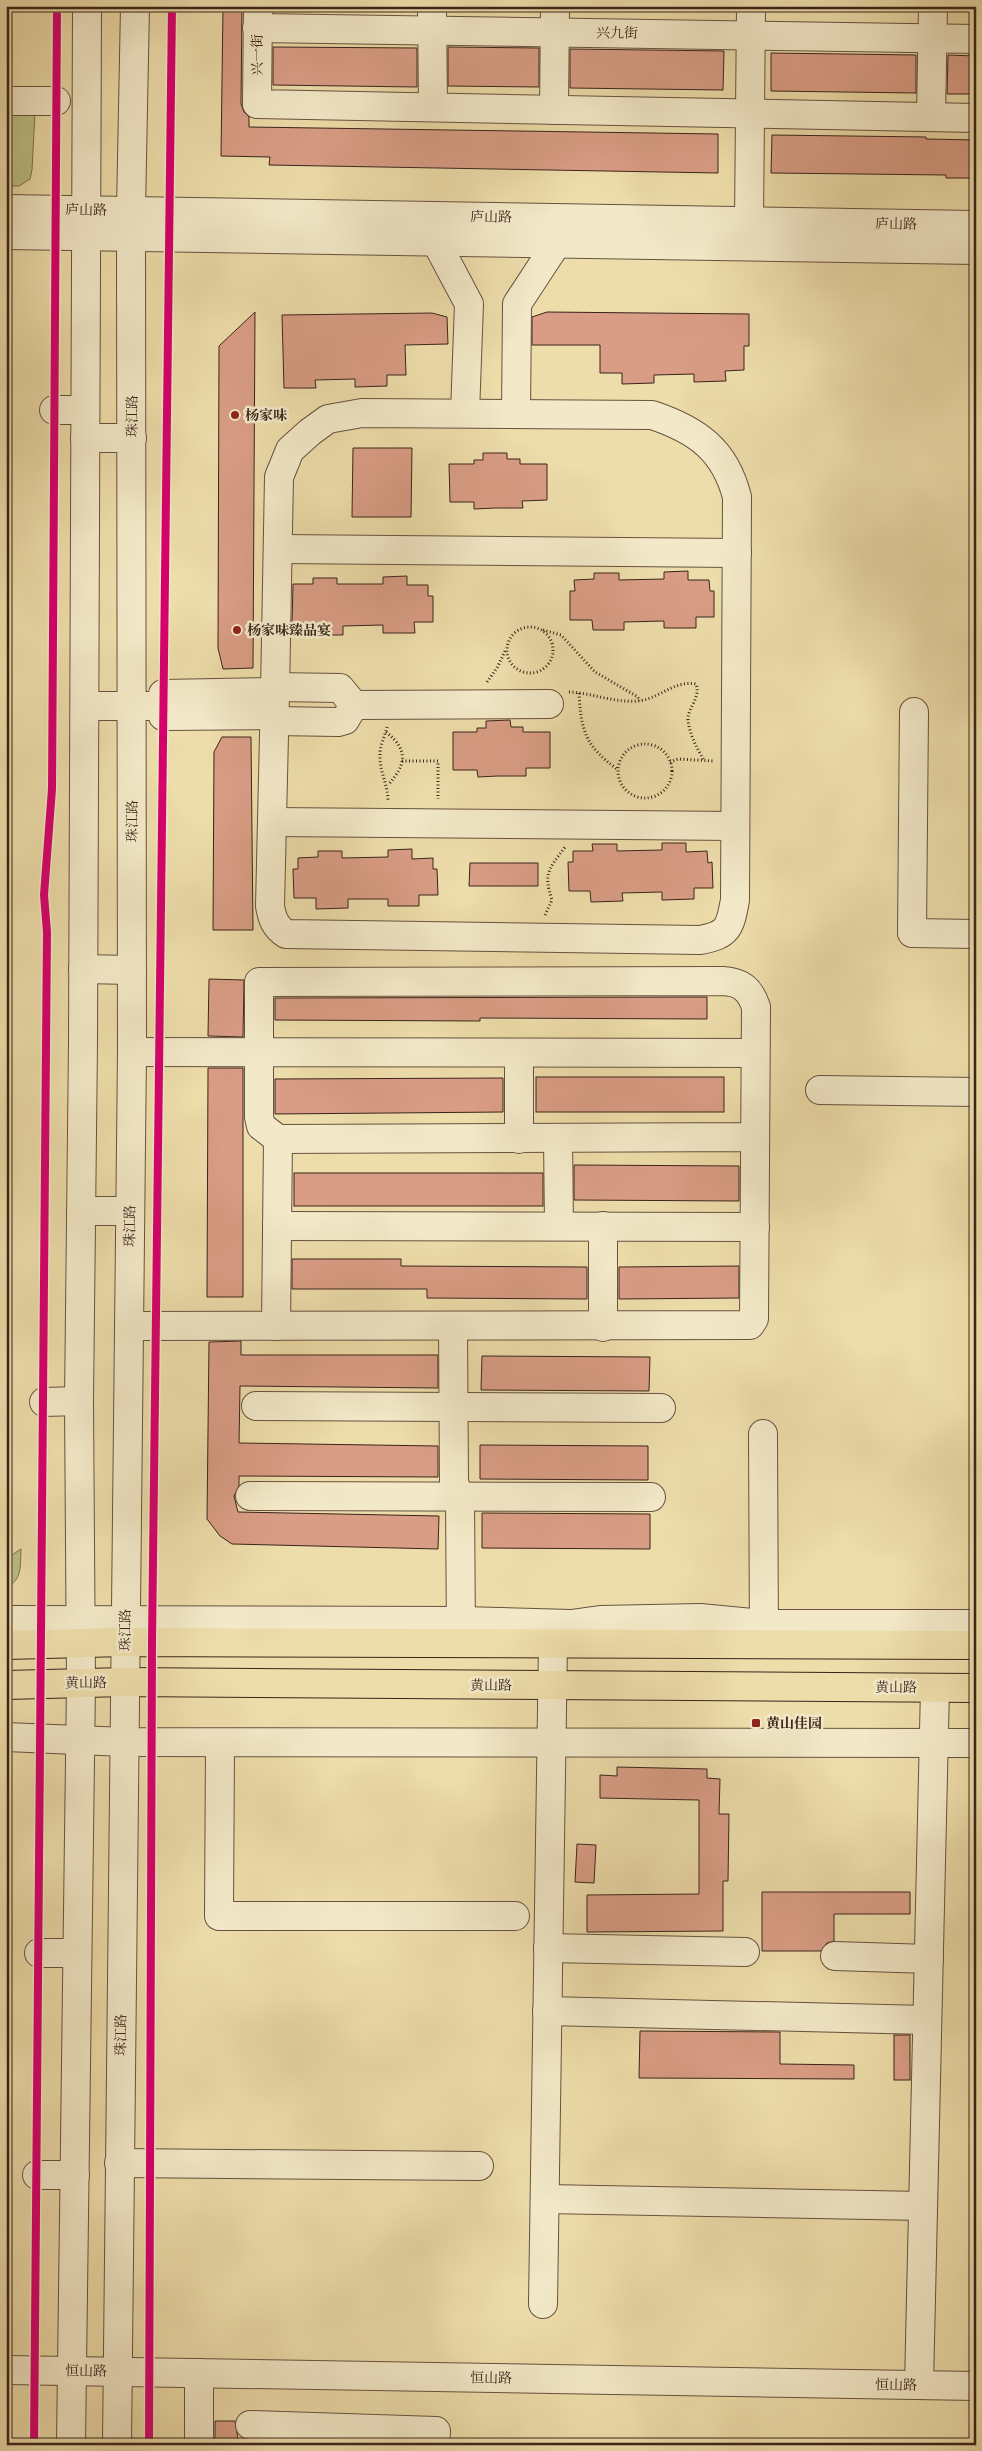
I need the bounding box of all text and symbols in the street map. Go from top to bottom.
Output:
street label: 兴九街 [596,23,638,43]
street label: 兴一街 [248,34,267,76]
street label: 庐山路 [65,200,107,220]
street label: 庐山路 [470,207,512,227]
street label: 庐山路 [875,214,917,234]
street label: 珠江路 [123,395,142,437]
place label: 杨家味 [245,406,288,425]
marker: 杨家味 [229,409,241,421]
place label: 杨家味臻品宴 [247,621,331,640]
marker: 杨家味臻品宴 [231,624,243,636]
street label: 珠江路 [123,800,142,842]
street label: 珠江路 [120,1205,140,1247]
street label: 珠江路 [116,1609,135,1651]
street label: 黄山路 [65,1673,107,1693]
street label: 黄山路 [470,1676,512,1695]
street label: 黄山路 [875,1678,917,1697]
place label: 黄山佳园 [766,1714,822,1733]
marker: 黄山佳园 [750,1717,762,1729]
street label: 珠江路 [111,2014,131,2056]
street label: 恒山路 [65,2361,107,2381]
street label: 恒山路 [470,2368,512,2388]
street label: 恒山路 [875,2375,917,2395]

